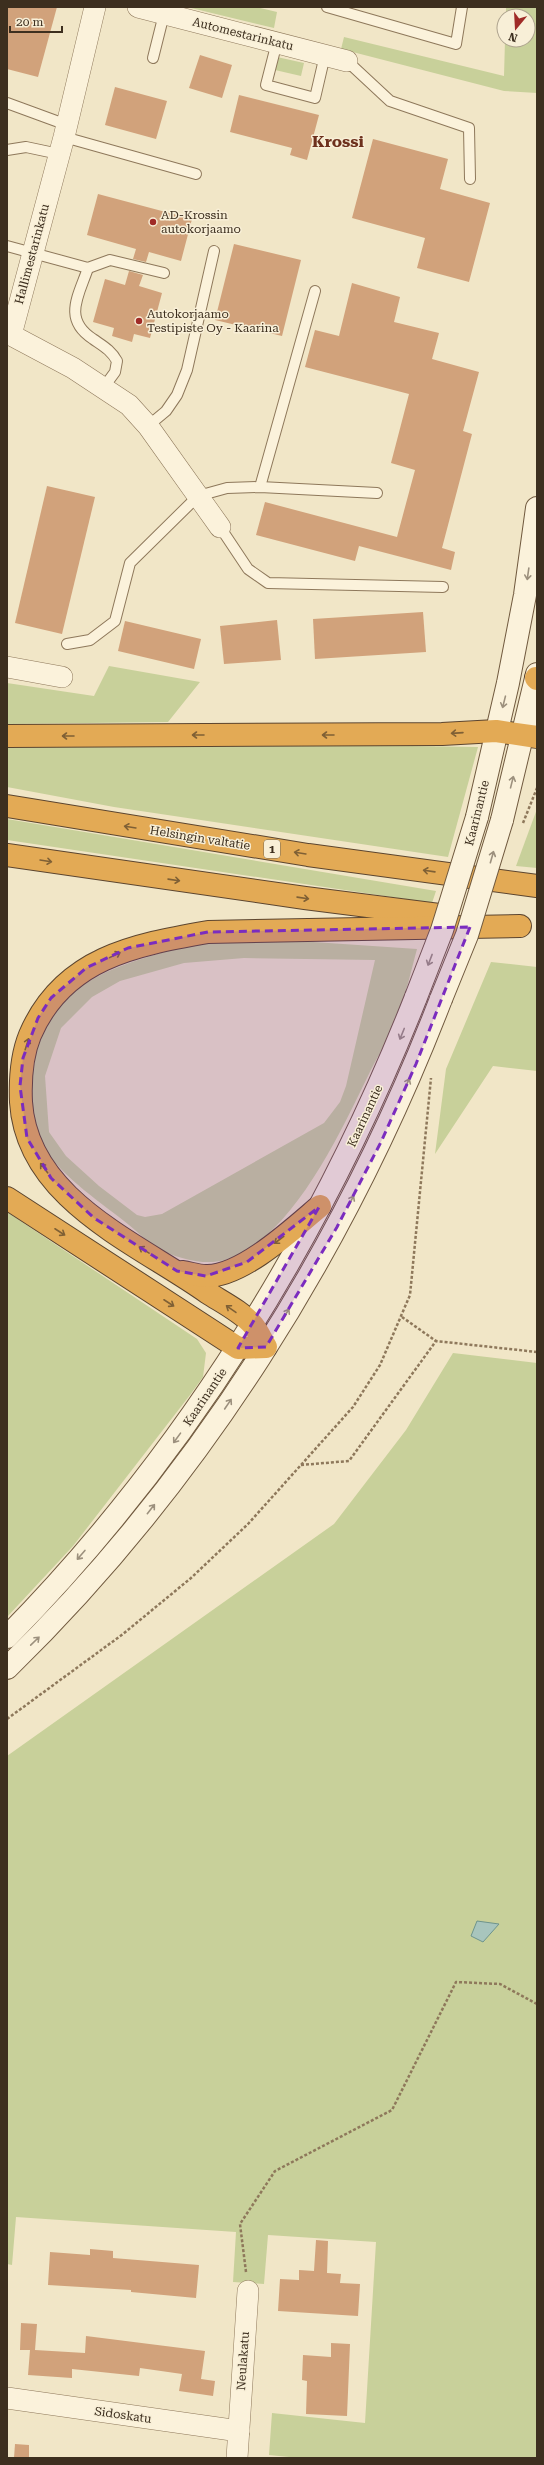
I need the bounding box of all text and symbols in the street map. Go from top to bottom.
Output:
scale bar [10,8,62,34]
north arrow [496,8,536,48]
text: 20 m [16,15,43,29]
street label: Automestarinkatu [191,15,295,53]
text: N [507,29,519,45]
district label: Krossi [312,132,365,151]
street label: Hallimestarinkatu [12,202,52,306]
place label: AD-Krossin autokorjaamo [161,208,241,236]
marker: AD-Krossin autokorjaamo [148,217,158,227]
place label: Autokorjaamo Testipiste Oy - Kaarina [147,307,279,335]
marker: Autokorjaamo Testipiste Oy - Kaarina [134,316,144,326]
one-way arrow [524,568,532,581]
one-way arrow [499,695,507,708]
one-way arrow [451,729,464,737]
one-way arrow [192,731,205,739]
one-way arrow [322,731,335,739]
one-way arrow [62,732,75,740]
one-way arrow [508,776,516,789]
street label: Kaarinantie [462,778,492,847]
one-way arrow [124,823,137,831]
street label: Helsingin valtatie [149,823,252,853]
road number: 1 [264,840,280,858]
one-way arrow [294,849,307,857]
one-way arrow [489,850,496,863]
one-way arrow [39,857,52,865]
one-way arrow [423,867,436,875]
one-way arrow [167,876,180,884]
one-way arrow [296,894,309,902]
one-way arrow [108,951,120,958]
one-way arrow [426,954,434,966]
one-way arrow [397,1027,405,1039]
one-way arrow [24,1038,31,1051]
one-way arrow [404,1078,411,1090]
street label: Kaarinantie [344,1082,386,1149]
one-way arrow [40,1163,48,1174]
one-way arrow [347,1195,355,1207]
one-way arrow [54,1228,65,1236]
one-way arrow [274,1236,285,1244]
one-way arrow [138,1246,150,1254]
one-way arrow [163,1299,174,1307]
one-way arrow [226,1305,237,1313]
one-way arrow [283,1308,291,1320]
street label: Kaarinantie [180,1365,230,1429]
one-way arrow [224,1399,232,1410]
one-way arrow [172,1432,181,1443]
one-way arrow [147,1503,155,1514]
one-way arrow [77,1549,86,1559]
one-way arrow [30,1636,40,1646]
street label: Neulakatu [234,2330,252,2391]
street label: Sidoskatu [94,2404,153,2426]

